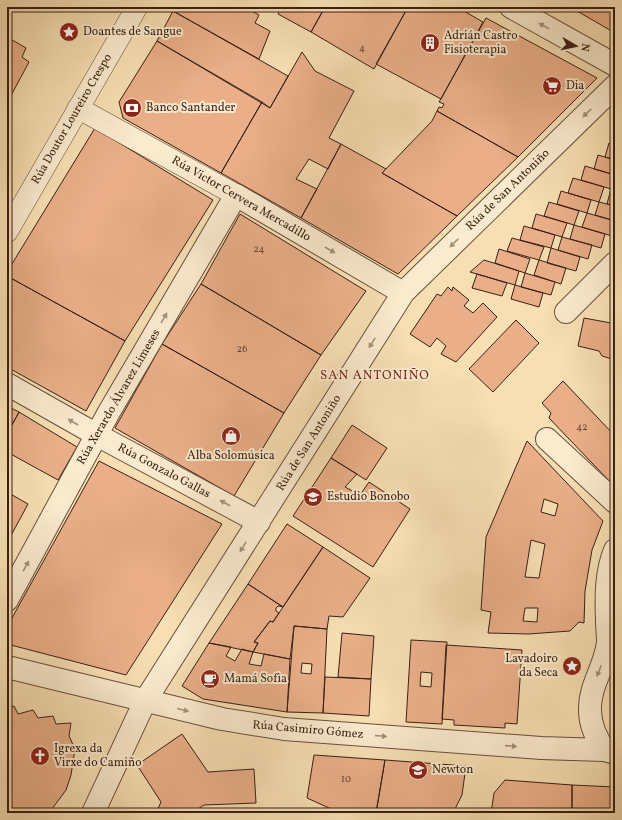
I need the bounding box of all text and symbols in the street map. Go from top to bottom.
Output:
place icon: Doantes de Sangue [58,21,80,43]
one-way arrow [538,22,550,29]
place label: Doantes de Sangue [83,24,182,40]
north arrow [556,26,596,66]
place label: Adrián Castro Fisioterapia [444,28,518,58]
building icon: Adrián Castro Fisioterapia [419,32,441,54]
house number: 4 [359,41,365,55]
text: N [576,42,592,52]
street label: Rúa Doutor Loureiro Crespo [28,51,116,187]
supermarket icon: Dia [541,75,563,97]
place label: Dia [566,78,584,94]
bank icon: Banco Santander [121,97,143,119]
place label: Banco Santander [146,100,235,116]
one-way arrow [582,108,592,118]
street label: Rúa de San Antoniño [463,146,553,234]
street label: Rúa Victor Cervera Mercadillo [168,152,314,246]
one-way arrow [449,238,459,248]
house number: 24 [253,242,265,256]
one-way arrow [324,246,336,253]
one-way arrow [161,312,168,324]
street label: Rúa Xerardo Álvarez Limeses [73,326,164,468]
one-way arrow [368,338,376,348]
house number: 26 [237,342,247,356]
district label: SAN ANTONIÑO [320,367,430,385]
street label: Rúa de San Antoniño [273,392,345,494]
one-way arrow [67,418,79,425]
house number: 42 [576,420,588,434]
shop icon: Alba Solomúsica [220,425,242,447]
street label: Rúa Gonzalo Gallas [115,440,213,502]
place label: Alba Solomúsica [187,448,275,464]
school or university icon: Estudio Bonobo [302,486,324,508]
place label: Estudio Bonobo [327,489,410,505]
one-way arrow [219,500,230,506]
one-way arrow [239,541,246,553]
one-way arrow [22,560,29,572]
place label: Lavadoiro da Seca [505,651,558,681]
place icon: Lavadoiro da Seca [561,655,583,677]
one-way arrow [596,665,602,677]
cafe icon: Mamá Sofìa [199,668,221,690]
place label: Mamá Sofìa [224,671,287,687]
one-way arrow [177,707,190,713]
street label: Rúa Casimiro Gómez [252,717,364,743]
one-way arrow [375,733,387,740]
place label: Igrexa da Virxe do Camiño [54,741,142,771]
one-way arrow [505,742,517,749]
church icon: Igrexa da Virxe do Camiño [29,745,51,767]
school or university icon: Newton [407,759,429,781]
place label: Newton [432,762,473,778]
house number: 10 [341,772,351,786]

